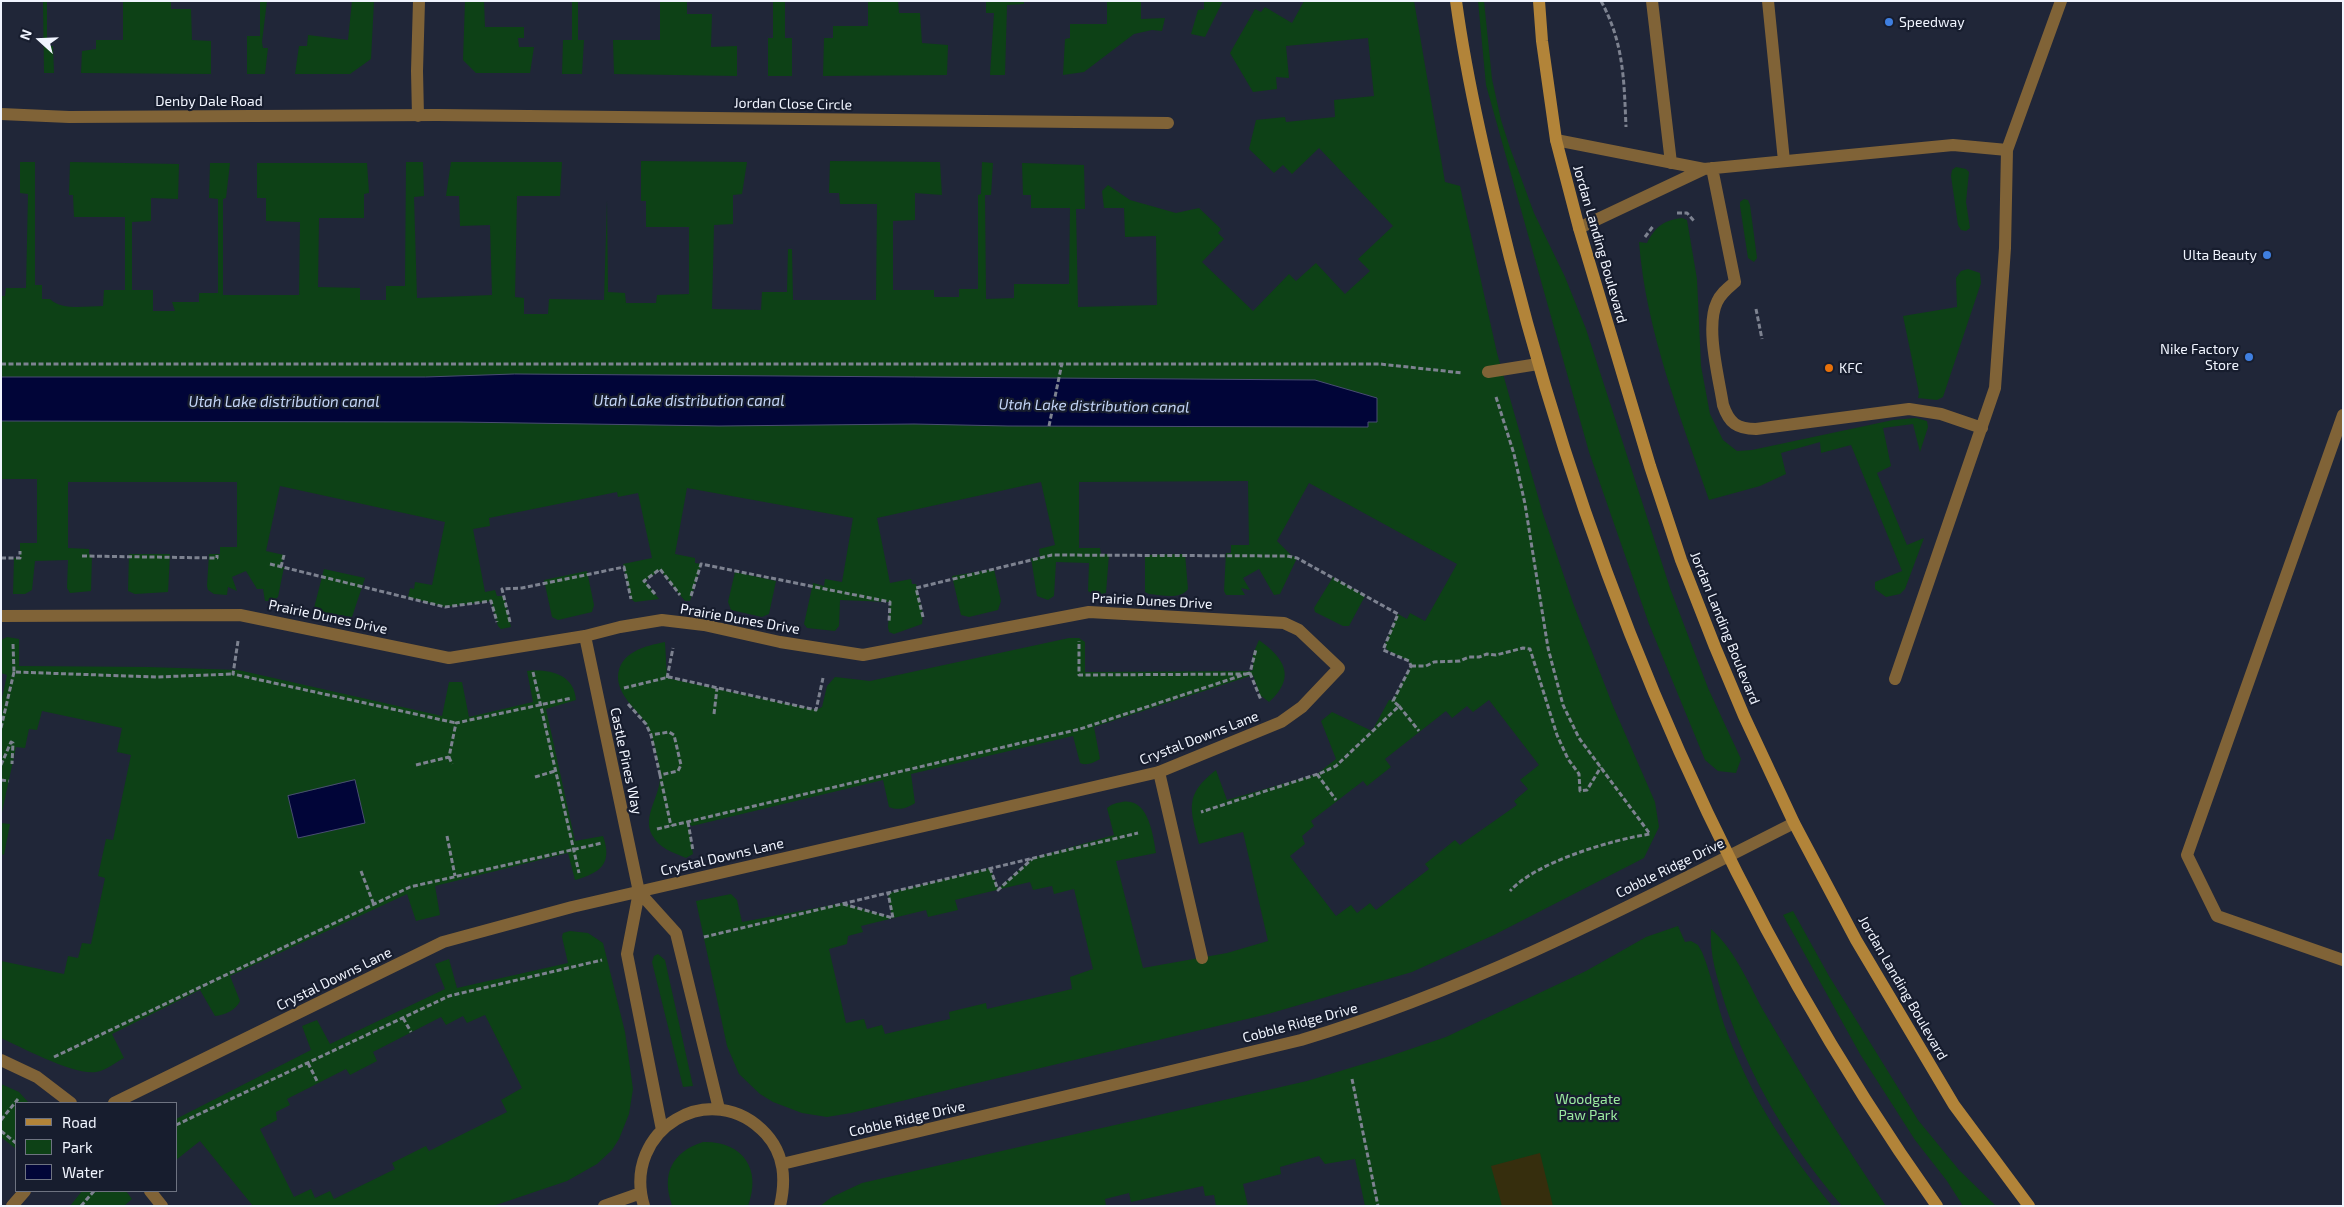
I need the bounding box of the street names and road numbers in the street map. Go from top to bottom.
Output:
street label: Denby Dale Road [155,93,263,109]
street label: Jordan Close Circle [734,95,852,113]
street label: Jordan Landing Boulevard [1569,163,1631,325]
street label: Jordan Landing Boulevard [1687,549,1763,707]
street label: Prairie Dunes Drive [1091,589,1213,613]
street label: Prairie Dunes Drive [267,596,389,638]
street label: Prairie Dunes Drive [679,600,801,638]
street label: Castle Pines Way [606,706,646,816]
street label: Crystal Downs Lane [1137,708,1261,768]
street label: Cobble Ridge Drive [1613,834,1727,902]
street label: Crystal Downs Lane [659,835,785,879]
street label: Jordan Landing Boulevard [1855,913,1951,1063]
street label: Crystal Downs Lane [274,944,394,1014]
street label: Cobble Ridge Drive [1241,1000,1359,1046]
street label: Cobble Ridge Drive [847,1097,967,1141]

